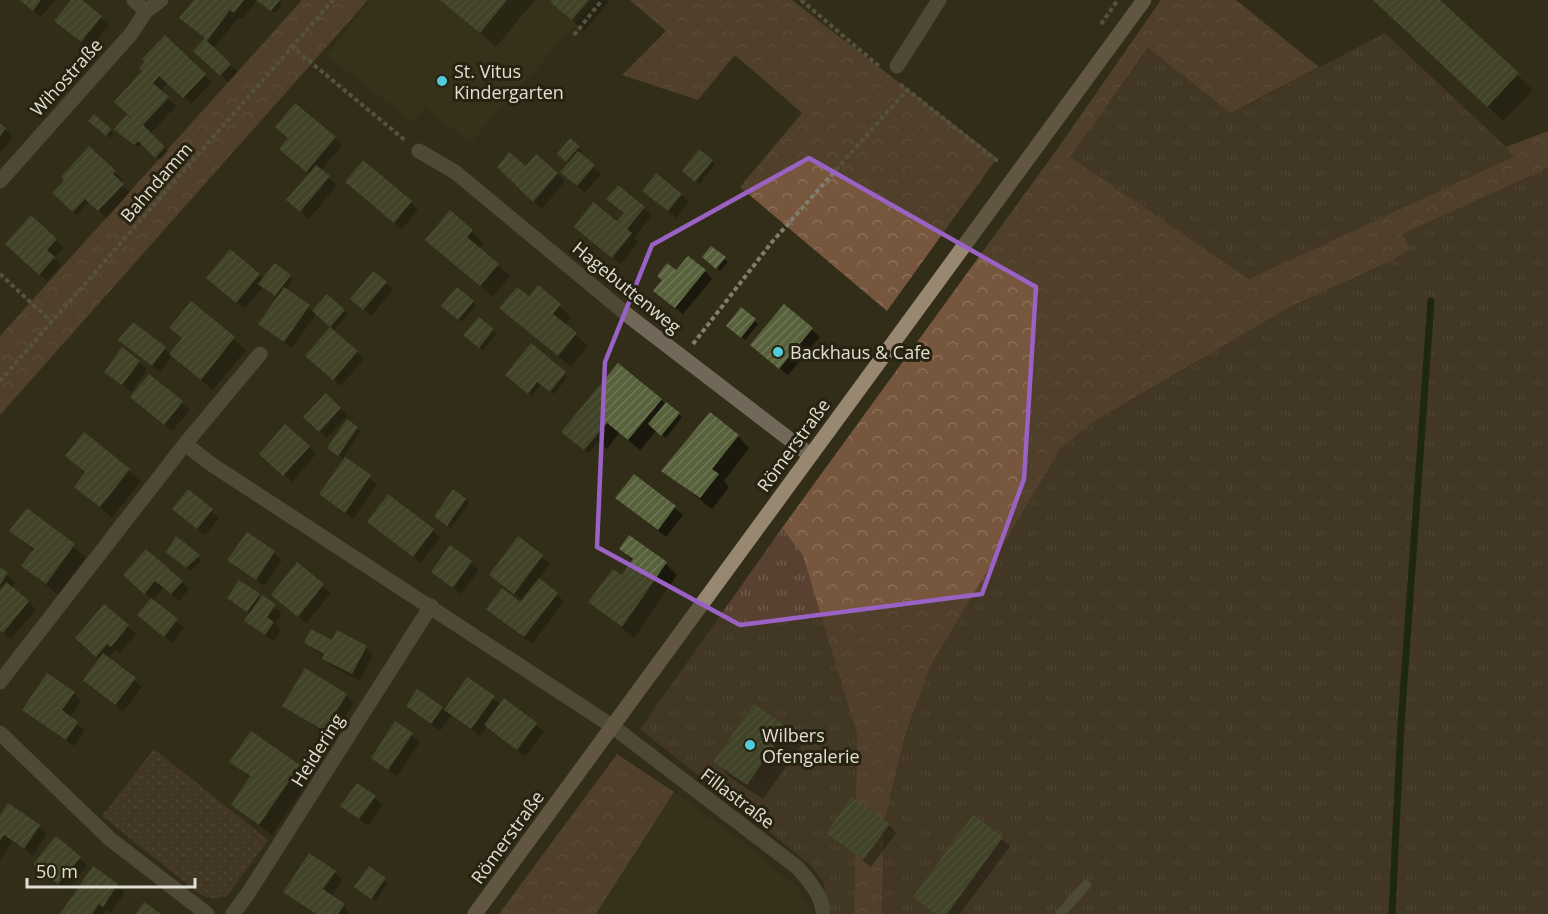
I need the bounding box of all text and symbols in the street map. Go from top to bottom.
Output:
street label: Wihostraße [25,33,107,121]
place label: St. Vitus Kindergarten [454,59,564,104]
marker: St. Vitus Kindergarten [435,74,449,88]
street label: Bahndamm [115,137,197,227]
street label: Hagebuttenweg [568,236,686,338]
place label: Backhaus & Cafe [790,340,930,364]
marker: Backhaus & Cafe [771,345,785,359]
street label: Römerstraße [751,394,835,496]
street label: Heidering [285,709,349,791]
place label: Wilbers Ofengalerie [762,723,860,768]
marker: Wilbers Ofengalerie [743,738,757,752]
street label: Fillastraße [696,762,780,834]
street label: Römerstraße [465,786,549,888]
scale bar [27,851,195,889]
text: 50 m [36,859,78,883]

